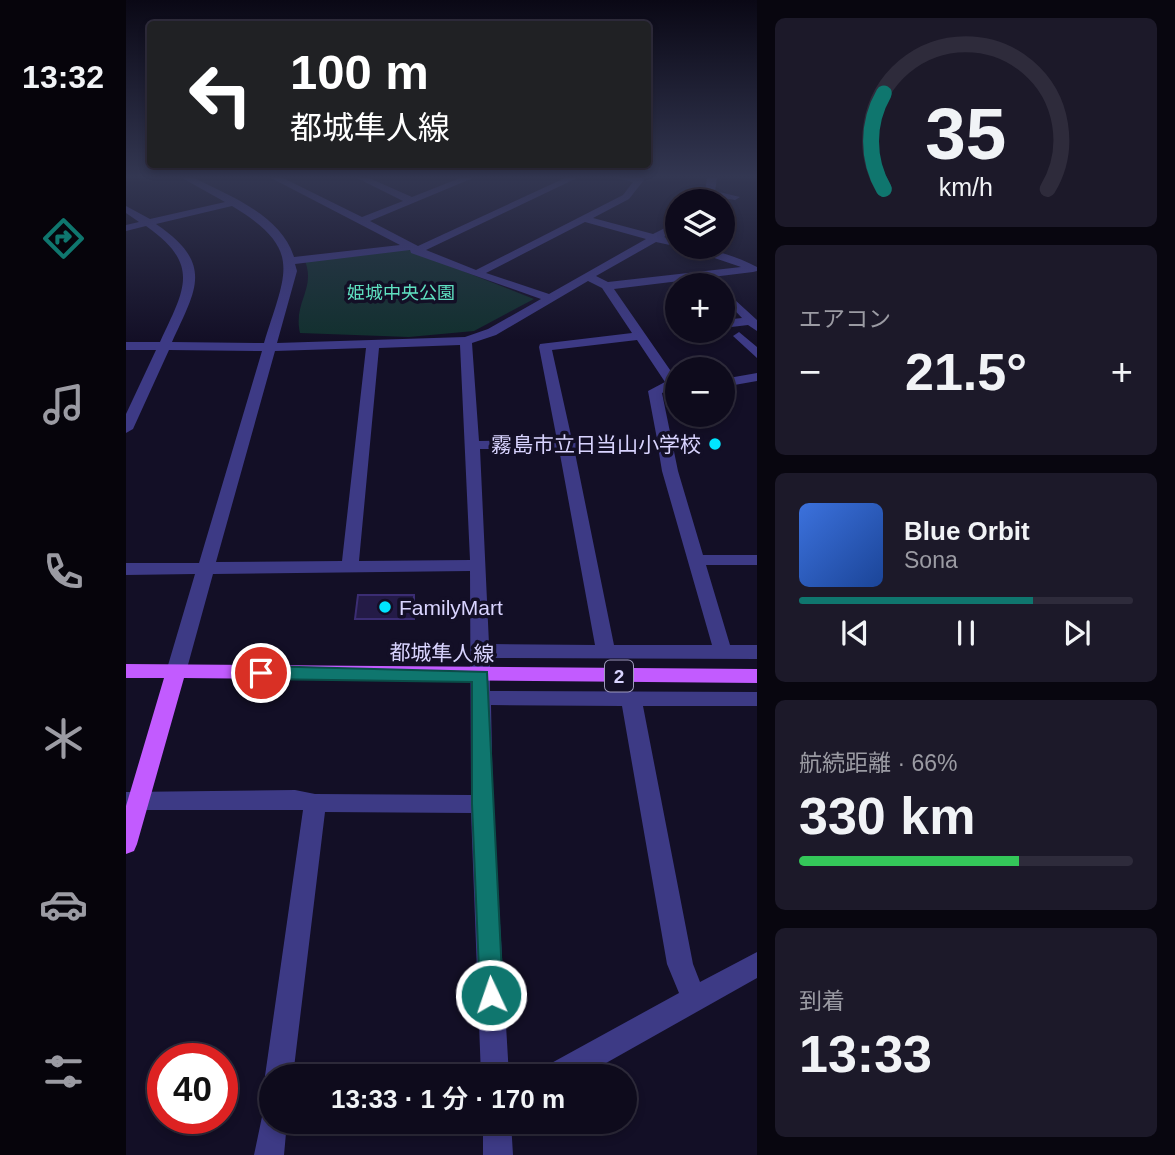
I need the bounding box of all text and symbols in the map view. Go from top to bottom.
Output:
text: 100 m [290,45,429,99]
icon: left [175,49,266,140]
text: 13:32 [22,59,104,95]
text: 35 [926,93,1006,174]
text: 都城隼人線 [290,110,450,146]
text: km/h [939,173,993,201]
map controls [665,189,735,427]
button: layers [665,189,735,259]
icon: directions [39,214,88,263]
button: + [665,273,735,343]
park label: 姫城中央公園 [347,283,455,303]
text: エアコン [799,306,891,332]
text: 21.5° [905,343,1027,401]
text: − [799,351,821,393]
text: + [1111,351,1133,393]
button: − [665,357,735,427]
icon: music [39,380,88,429]
place label: 霧島市立日当山小学校 [491,433,701,456]
marker: 霧島市立日当山小学校 [707,436,723,452]
text: Blue Orbit [904,516,1030,546]
icon: phone [39,547,88,596]
text: Sona [904,547,958,573]
place label: FamilyMart [399,596,503,619]
marker: FamilyMart [377,599,393,615]
icon: previous [836,614,874,652]
icon: pause [947,614,985,652]
icon: next [1058,614,1096,652]
street label: 都城隼人線 [389,641,495,665]
pin [231,643,291,703]
icon: arrive [242,654,280,692]
road number: 2 [605,660,633,692]
icon: climate [39,714,88,763]
text: 航続距離 · 66% [799,750,957,776]
text: 330 km [799,787,975,845]
icon: car [39,880,88,929]
position arrow [454,958,528,1032]
text: 到着 [799,988,845,1014]
text: 13:33 [799,1025,932,1083]
speed limit sign: 40 [147,1043,238,1134]
icon: filters [39,1047,88,1096]
text: 13:33 · 1 分 · 170 m [331,1084,565,1114]

